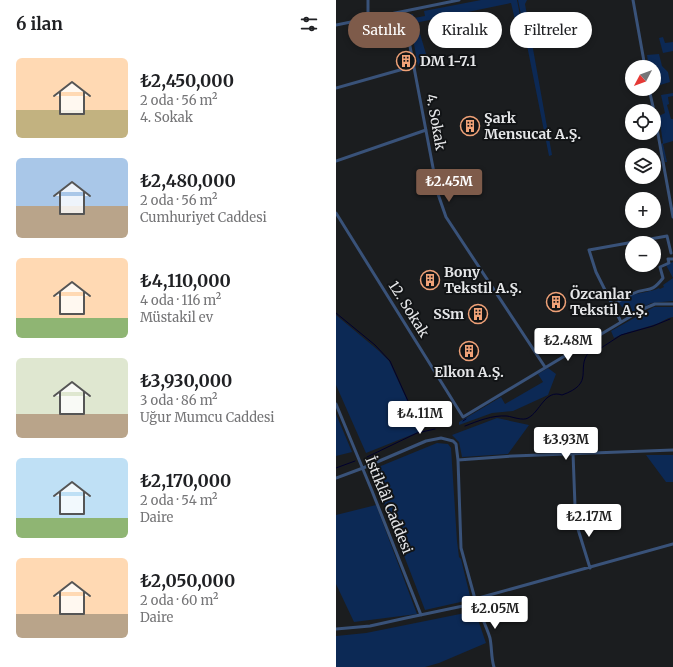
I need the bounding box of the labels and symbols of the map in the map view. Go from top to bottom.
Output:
building icon: DM 1-7.1 [395,50,417,72]
place label: DM 1-7.1 [420,52,477,70]
north arrow [625,60,661,96]
street label: 4. Sokak [422,92,450,152]
place label: Şark Mensucat A.Ş. [484,109,581,143]
building icon: Şark Mensucat A.Ş. [459,115,481,137]
pin: ₺2.45M [416,169,482,203]
place label: Bony Tekstil A.Ş. [444,263,522,297]
building icon: Bony Tekstil A.Ş. [419,269,441,291]
street label: 12. Sokak [385,277,433,341]
place label: Özcanlar Tekstil A.Ş. [570,285,648,319]
building icon: Özcanlar Tekstil A.Ş. [545,291,567,313]
building icon: SSm [467,303,489,325]
place label: SSm [433,305,464,323]
pin: ₺2.48M [535,328,601,362]
building icon: Elkon A.Ş. [458,340,480,362]
place label: Elkon A.Ş. [434,363,504,381]
pin: ₺4.11M [387,401,453,435]
pin: ₺3.93M [533,427,599,461]
street label: İstiklâl Caddesi [361,454,417,557]
pin: ₺2.17M [556,504,622,538]
pin: ₺2.05M [462,596,528,630]

